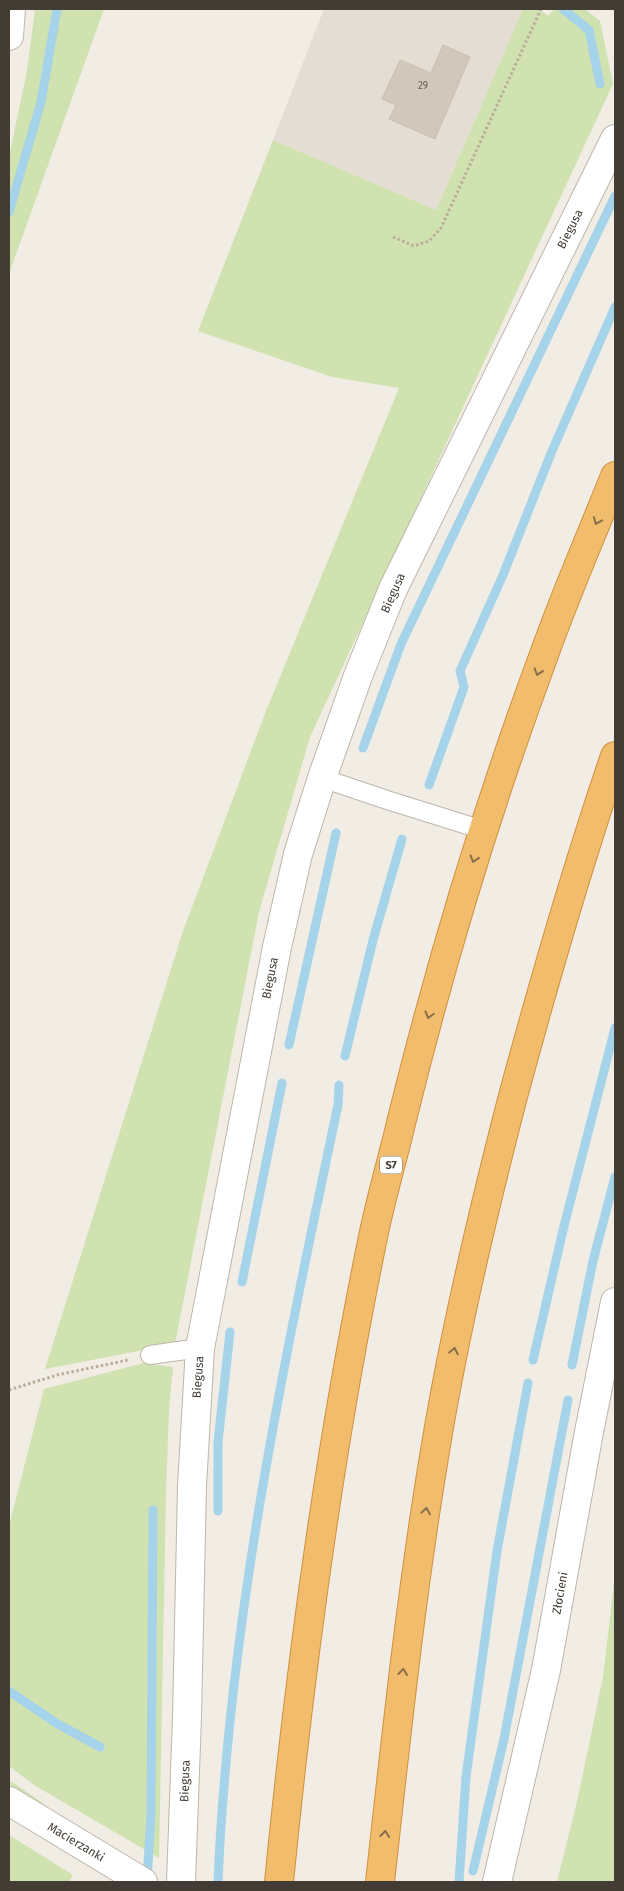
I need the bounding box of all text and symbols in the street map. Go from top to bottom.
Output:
house number: 29 [418,80,428,92]
street label: Biegusa [554,207,586,251]
one-way arrow [593,516,603,525]
street label: Biegusa [378,571,408,615]
one-way arrow [533,667,543,676]
one-way arrow [470,855,480,863]
street label: Biegusa [259,956,281,1000]
one-way arrow [425,1011,435,1019]
road number: S7 [380,1156,402,1174]
one-way arrow [448,1347,459,1356]
street label: Biegusa [190,1355,206,1399]
one-way arrow [420,1507,430,1516]
street label: Złocieni [549,1571,571,1615]
one-way arrow [397,1668,408,1676]
street label: Biegusa [177,1760,193,1802]
street label: Macierzanki [45,1819,107,1865]
one-way arrow [380,1829,391,1837]

